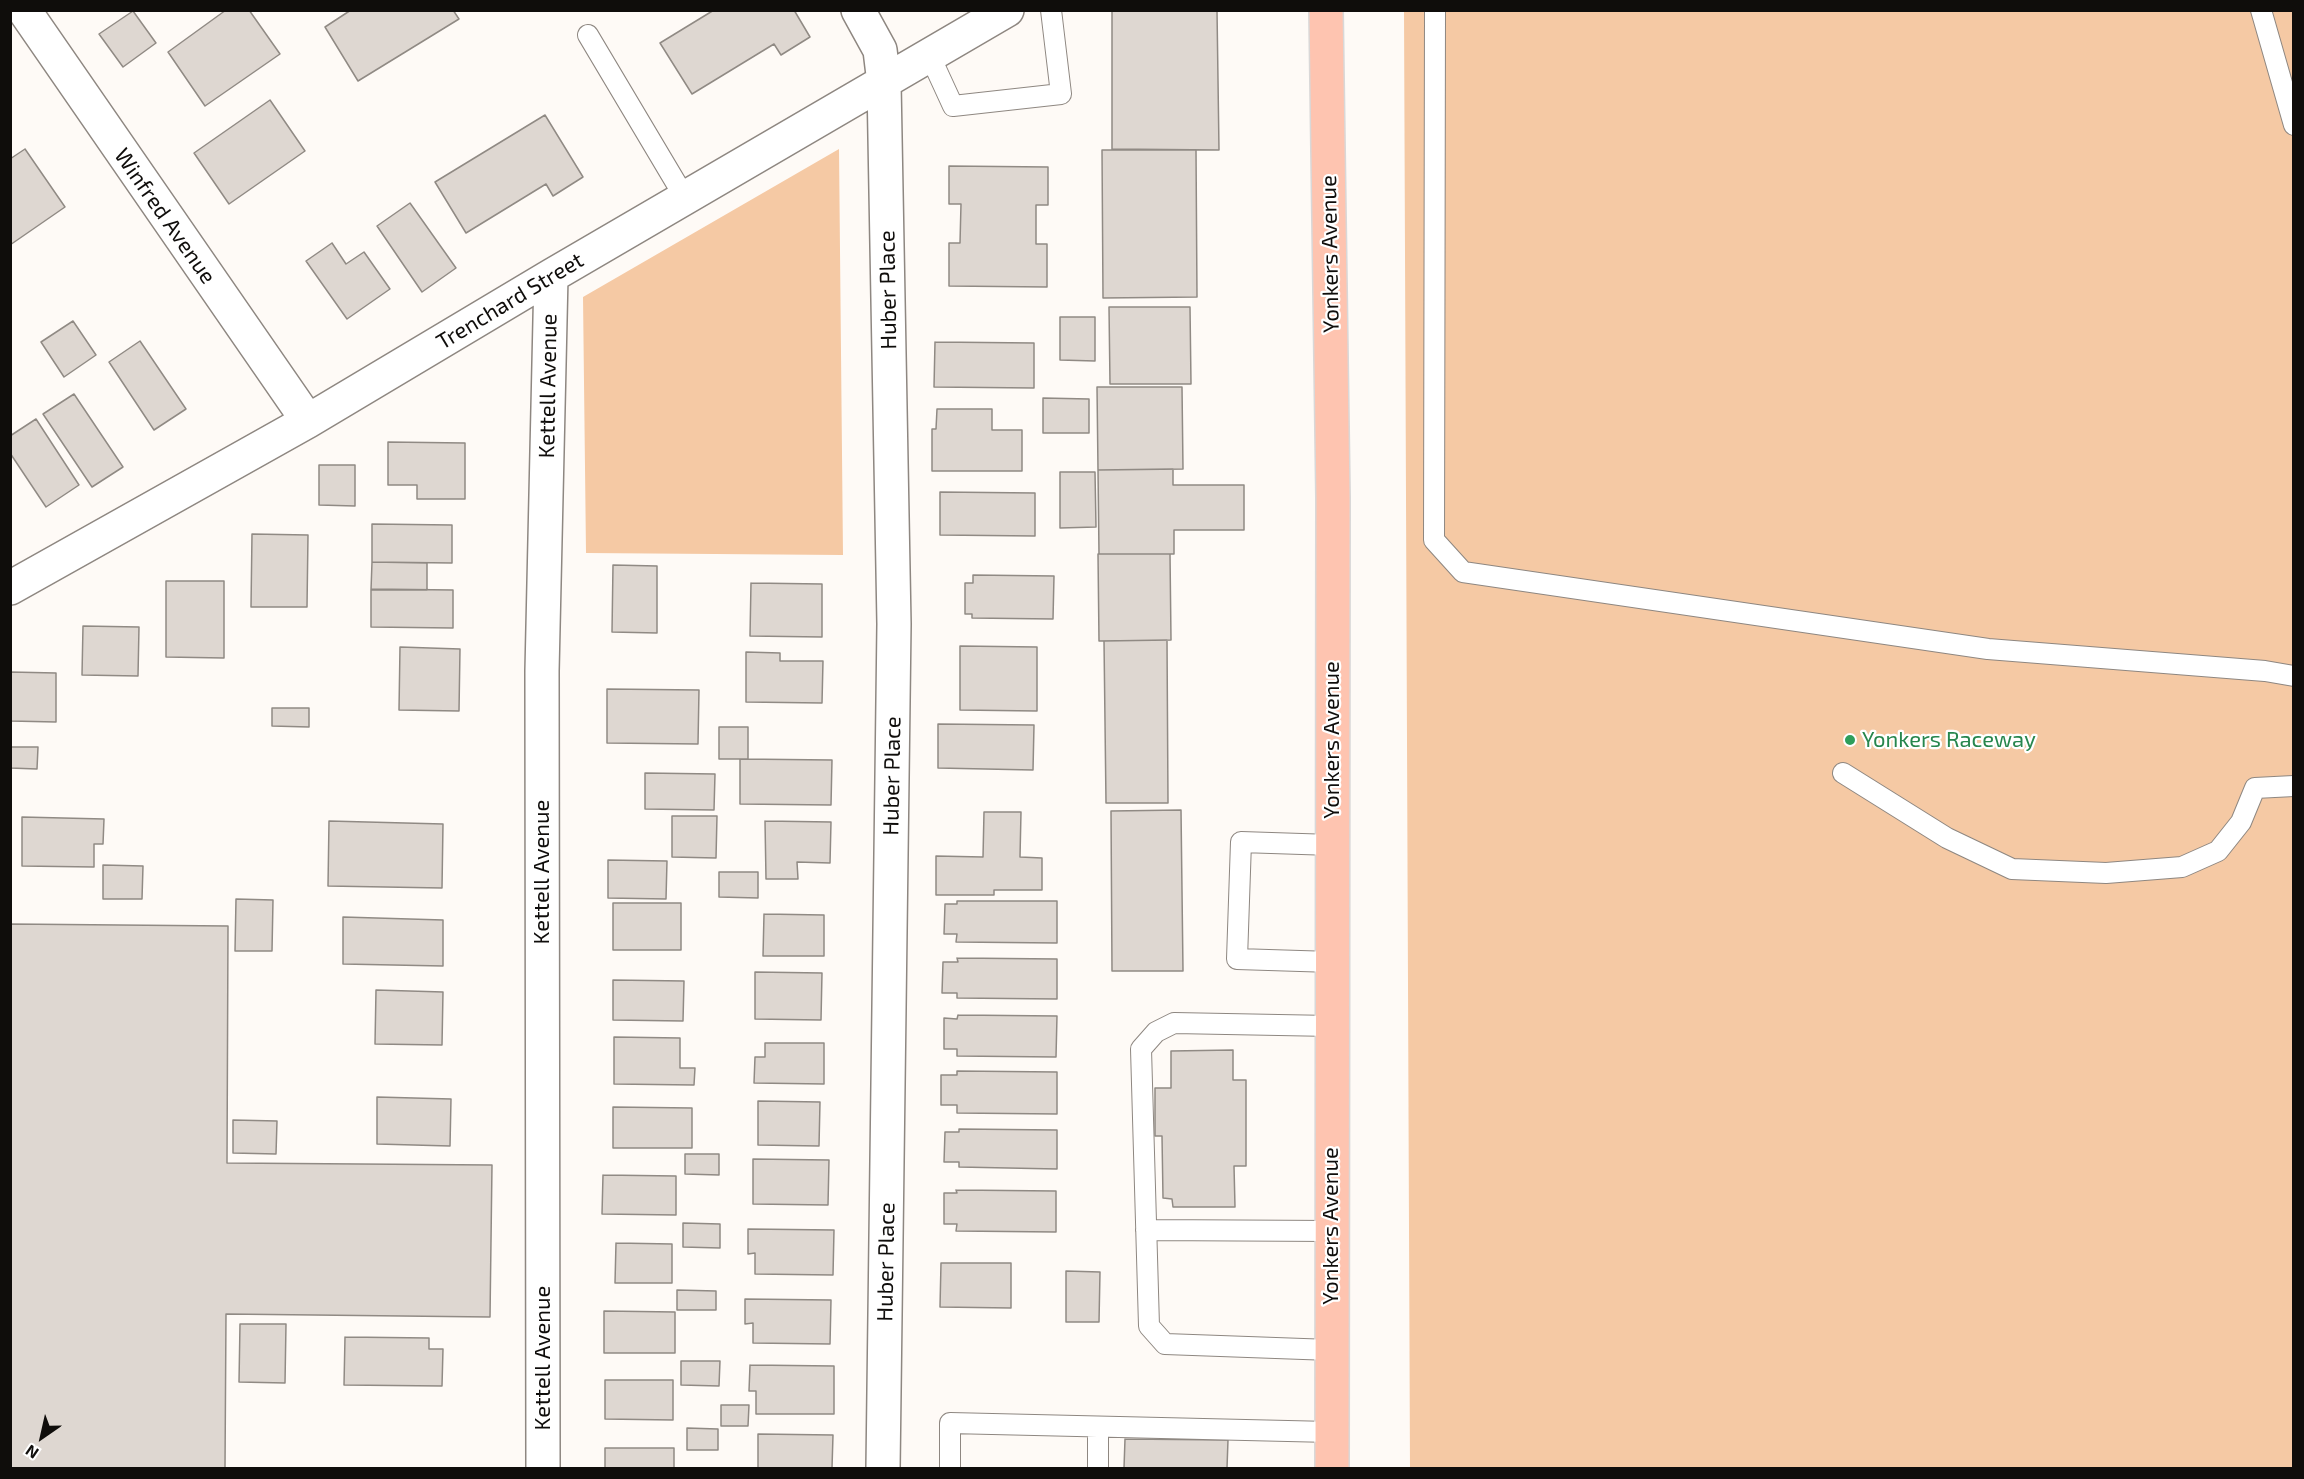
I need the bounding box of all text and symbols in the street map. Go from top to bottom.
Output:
street label: Winfred Avenue [109,143,221,289]
street label: Yonkers Avenue [1315,175,1345,333]
street label: Huber Place [874,230,902,350]
street label: Trenchard Street [432,247,588,355]
street label: Kettell Avenue [534,313,562,459]
street label: Yonkers Avenue [1319,661,1345,819]
street label: Huber Place [878,716,906,836]
place label: Yonkers Raceway [1862,727,2036,753]
marker: Yonkers Raceway [1843,733,1857,747]
street label: Kettell Avenue [529,800,555,944]
street label: Yonkers Avenue [1318,1147,1344,1305]
street label: Huber Place [872,1202,900,1322]
street label: Kettell Avenue [530,1286,556,1430]
north arrow [12,1407,72,1467]
text: N [22,1441,42,1463]

